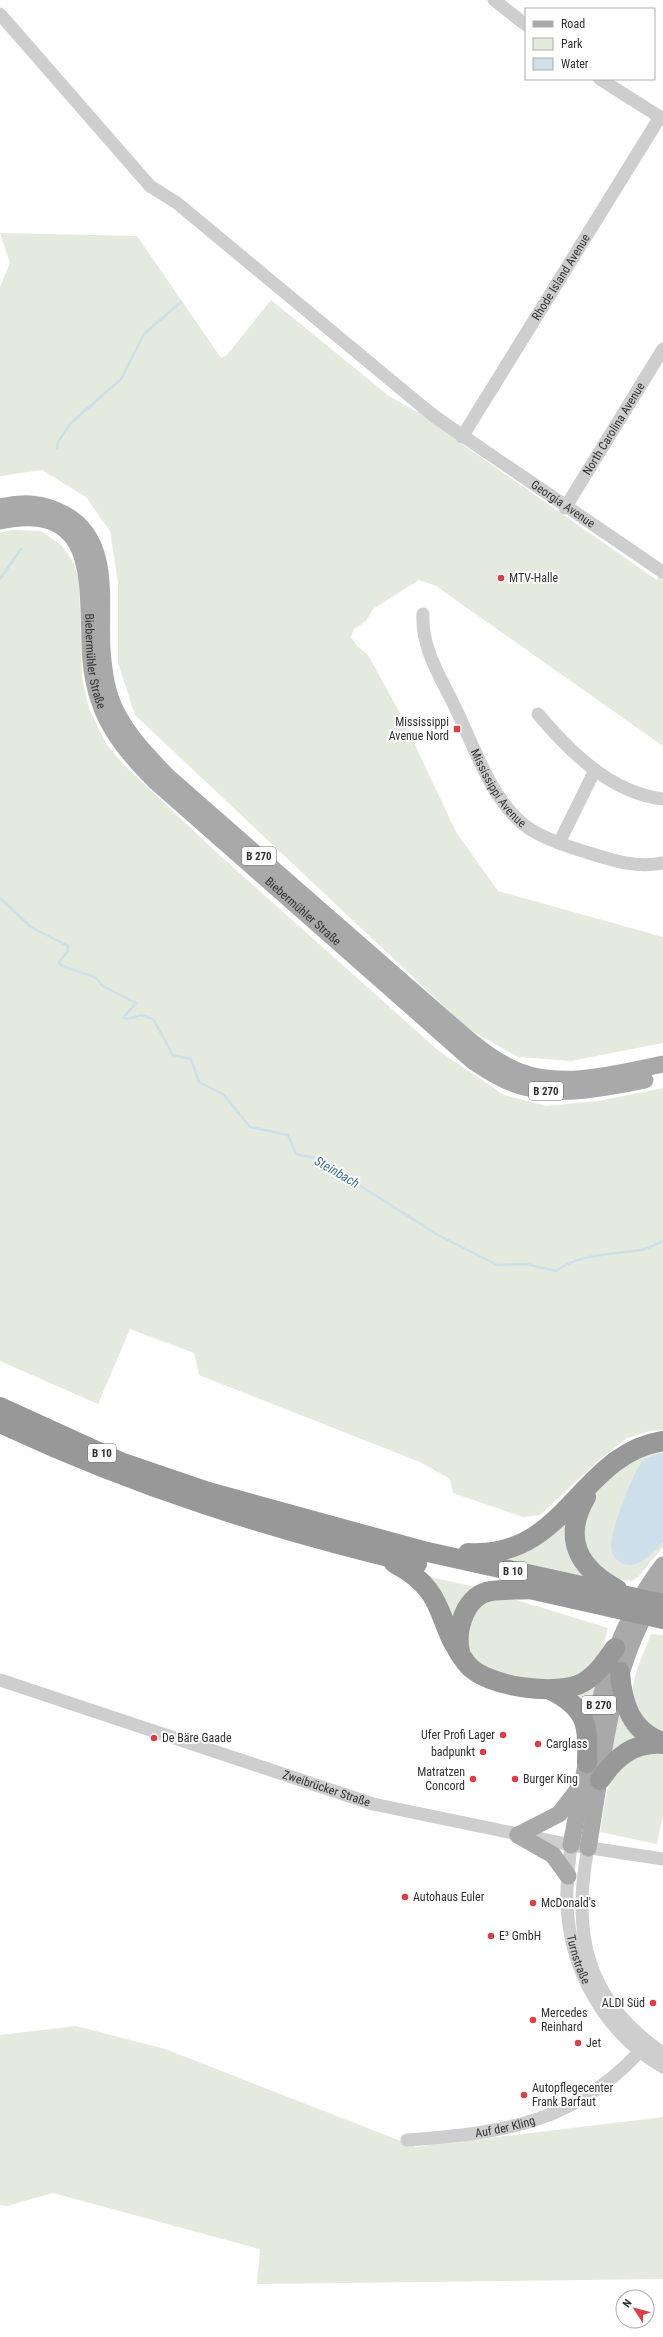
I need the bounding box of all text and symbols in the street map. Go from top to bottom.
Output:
legend [525,8,655,80]
text: Road [561,17,585,31]
text: Park [561,37,583,51]
text: Water [561,57,589,71]
street label: Rhode Island Avenue [529,231,593,323]
street label: North Carolina Avenue [580,380,648,478]
street label: Georgia Avenue [528,477,598,531]
place label: MTV-Halle [509,571,558,585]
marker: MTV-Halle [496,573,506,583]
street label: Biebermühler Straße [82,613,109,711]
place label: Mississippi Avenue Nord [389,715,449,743]
marker: Mississippi Avenue Nord [452,724,462,734]
street label: Mississippi Avenue [468,747,529,831]
road number: B 270 [242,847,276,865]
street label: Biebermühler Straße [262,874,344,949]
road number: B 270 [529,1082,563,1100]
water label: Steinbach [312,1153,362,1191]
road number: B 10 [88,1444,116,1462]
road number: B 10 [499,1562,527,1580]
road number: B 270 [582,1696,616,1714]
place label: Ufer Profi Lager [421,1728,495,1742]
marker: Ufer Profi Lager [498,1730,508,1740]
place label: De Bäre Gaade [162,1731,232,1745]
marker: De Bäre Gaade [149,1733,159,1743]
place label: Carglass [546,1737,587,1751]
marker: Carglass [533,1739,543,1749]
place label: badpunkt [431,1745,475,1759]
marker: badpunkt [478,1747,488,1757]
place label: Matratzen Concord [417,1765,465,1793]
street label: Zweibrücker Straße [281,1767,372,1810]
place label: Burger King [523,1772,578,1786]
marker: Matratzen Concord [468,1774,478,1784]
marker: Burger King [510,1774,520,1784]
place label: Autohaus Euler [413,1890,485,1904]
marker: Autohaus Euler [400,1892,410,1902]
place label: McDonald's [541,1896,596,1910]
marker: McDonald's [528,1898,538,1908]
place label: E³ GmbH [499,1929,541,1943]
marker: E³ GmbH [486,1931,496,1941]
street label: Turnstraße [564,1934,593,1987]
place label: ALDI Süd [602,1996,645,2010]
marker: ALDI Süd [648,1998,658,2008]
place label: Mercedes Reinhard [541,2006,587,2034]
marker: Mercedes Reinhard [528,2015,538,2025]
place label: Jet [586,2036,601,2050]
marker: Jet [573,2038,583,2048]
place label: Autopflegecenter Frank Barfaut [532,2081,613,2109]
marker: Autopflegecenter Frank Barfaut [519,2090,529,2100]
street label: Auf der Kling [474,2113,537,2140]
north arrow [615,2289,655,2329]
text: N [620,2297,635,2310]

